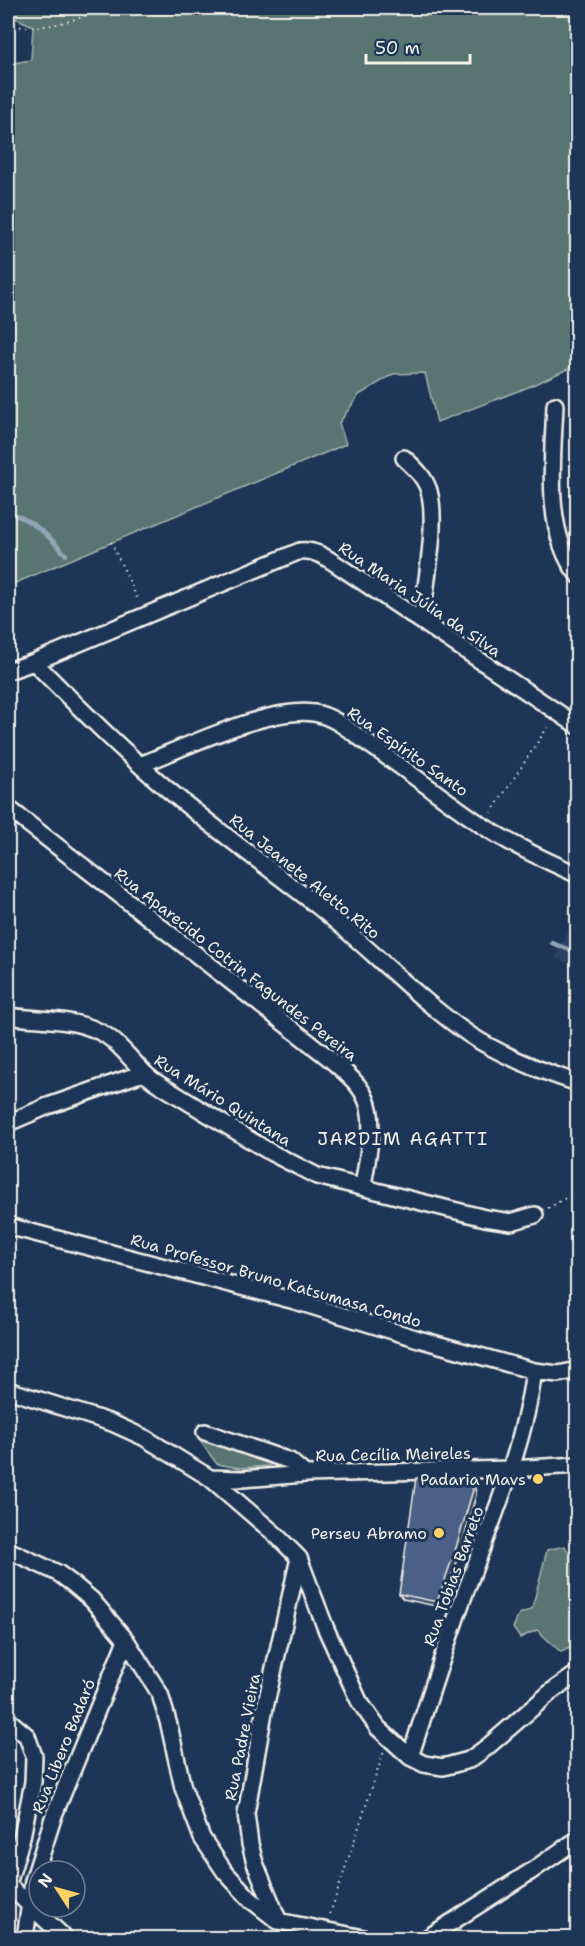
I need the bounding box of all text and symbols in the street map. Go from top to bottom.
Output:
scale bar [366,27,470,65]
text: 50 m [375,36,420,60]
street label: Rua Maria Júlia da Silva [334,537,505,662]
street label: Rua Espírito Santo [343,702,472,801]
street label: Rua Jeanete Aletto Rito [225,809,384,944]
street label: Rua Aparecido Cotrin Fagundes Pereira [110,863,361,1066]
street label: Rua Mário Quintana [150,1050,295,1151]
district label: JARDIM AGATTI [317,1127,489,1151]
street label: Rua Professor Bruno Katsumasa Condo [128,1229,424,1332]
street label: Rua Cecília Meireles [315,1443,471,1466]
place label: Padaria Mavs [420,1469,526,1490]
marker: Padaria Mavs [531,1472,545,1486]
street label: Rua Tobias Barreto [418,1503,489,1649]
place label: Perseu Abramo [311,1523,427,1544]
marker: Perseu Abramo [432,1526,446,1540]
street label: Rua Padre Vieira [220,1672,265,1803]
street label: Rua Libero Badaró [27,1676,100,1817]
north arrow [27,1859,87,1919]
text: N [33,1869,57,1892]

